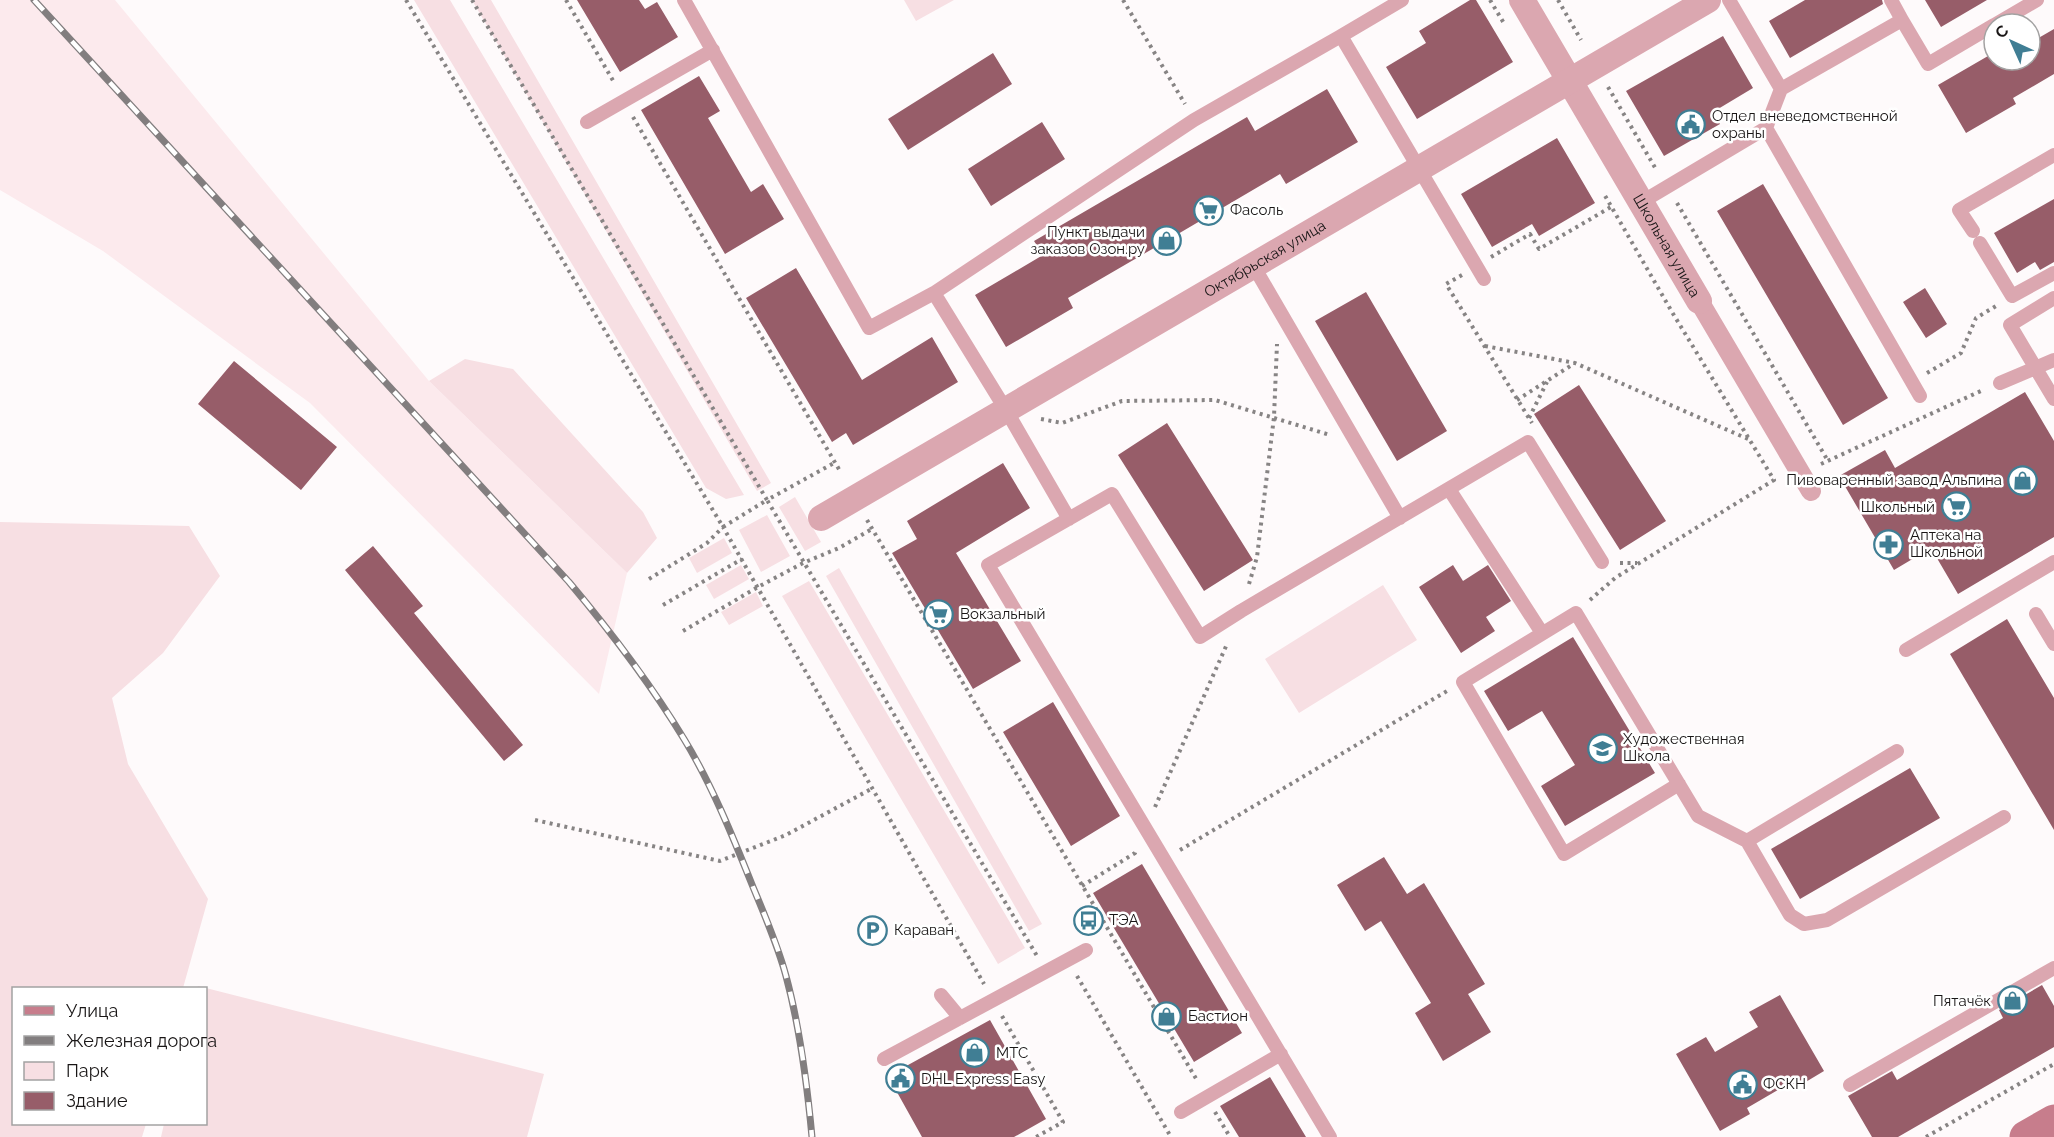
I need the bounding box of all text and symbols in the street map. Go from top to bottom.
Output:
north arrow [1982,12,2042,72]
text: С [1991,21,2012,42]
place label: Отдел вневедомственной охраны [1712,107,1898,142]
public building icon: Отдел вневедомственной охраны [1675,109,1707,141]
street label: Школьная улица [1629,191,1704,301]
supermarket icon: Фасоль [1193,194,1225,226]
place label: Фасоль [1230,201,1283,219]
street label: Октябрьская улица [1201,216,1329,301]
place label: Пункт выдачи заказов Озон.ру [1031,223,1145,258]
shop icon: Пункт выдачи заказов Озон.ру [1150,225,1182,257]
shop icon: Пивоваренный завод Альпина [2007,464,2039,496]
place label: Пивоваренный завод Альпина [1786,471,2002,489]
supermarket icon: Школьный [1940,491,1972,523]
place label: Школьный [1861,498,1935,516]
place label: Аптека на Школьной [1910,526,1983,561]
pharmacy icon: Аптека на Школьной [1873,528,1905,560]
supermarket icon: Вокзальный [923,598,955,630]
place label: Вокзальный [960,605,1045,623]
place label: Художественная Школа [1623,730,1745,765]
school or university icon: Художественная Школа [1586,732,1618,764]
bus stop icon: ТЭА [1072,904,1104,936]
place label: ТЭА [1109,911,1139,929]
parking icon: Караван [857,914,889,946]
place label: Караван [894,921,954,939]
shop icon: Пятачёк [1996,985,2028,1017]
legend [12,987,207,1125]
place label: Пятачёк [1933,992,1991,1010]
text: Улица [66,1000,118,1021]
shop icon: Бастион [1151,1000,1183,1032]
place label: Бастион [1188,1007,1248,1025]
text: Железная дорога [66,1030,217,1051]
shop icon: МТС [959,1037,991,1069]
place label: МТС [996,1044,1028,1062]
text: Парк [66,1060,109,1081]
public building icon: DHL Express Easy [884,1063,916,1095]
public building icon: ФСКН [1726,1068,1758,1100]
place label: DHL Express Easy [921,1070,1046,1088]
place label: ФСКН [1763,1075,1806,1093]
text: Здание [66,1090,128,1111]

